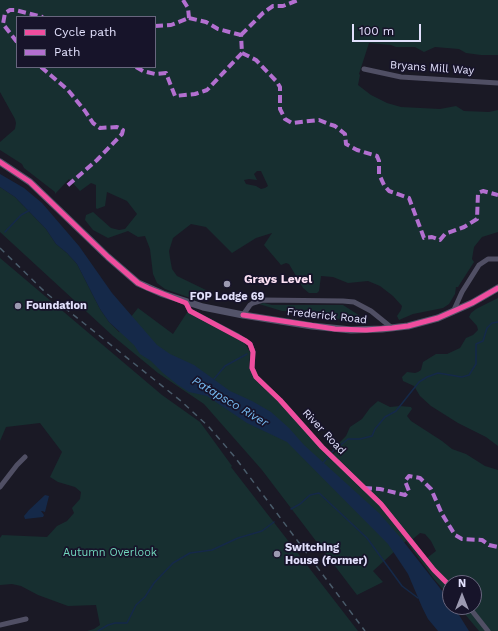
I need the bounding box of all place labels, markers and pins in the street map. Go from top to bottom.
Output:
marker: FOP Lodge 69 [222,279,232,289]
place label: FOP Lodge 69 [190,290,264,304]
place label: Foundation [26,299,87,313]
marker: Foundation [13,301,23,311]
place label: Switching House (former) [285,541,367,567]
marker: Switching House (former) [272,549,282,559]

